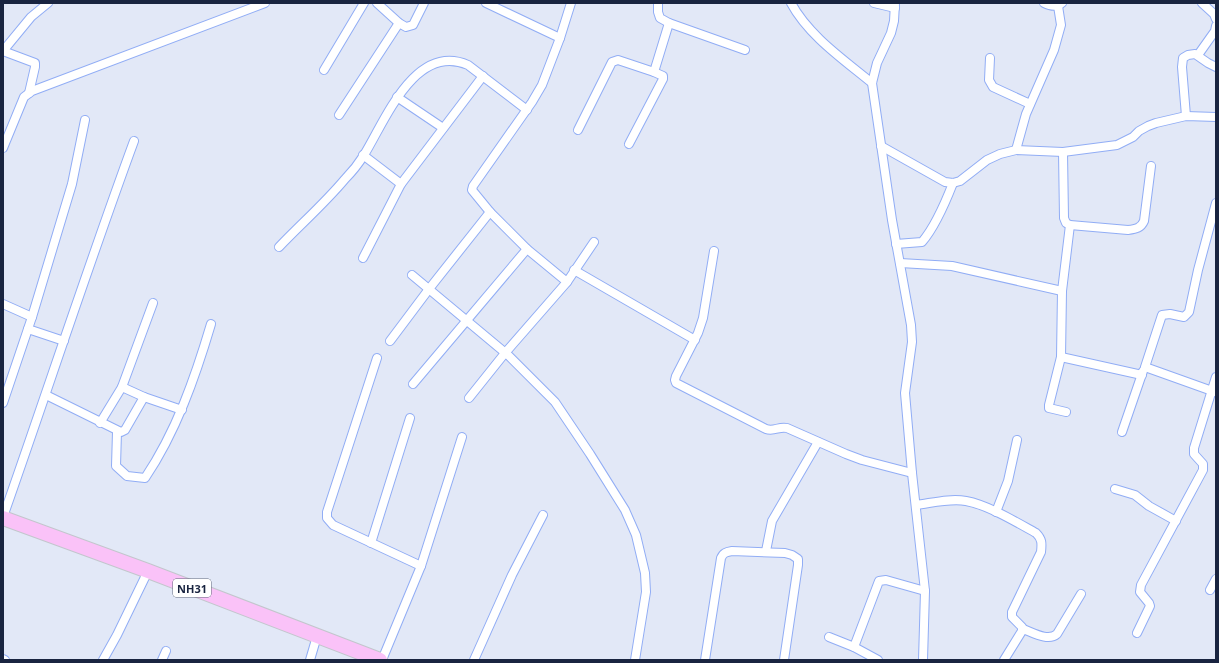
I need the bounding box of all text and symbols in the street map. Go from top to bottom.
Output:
road number: NH31 [173,579,211,597]

